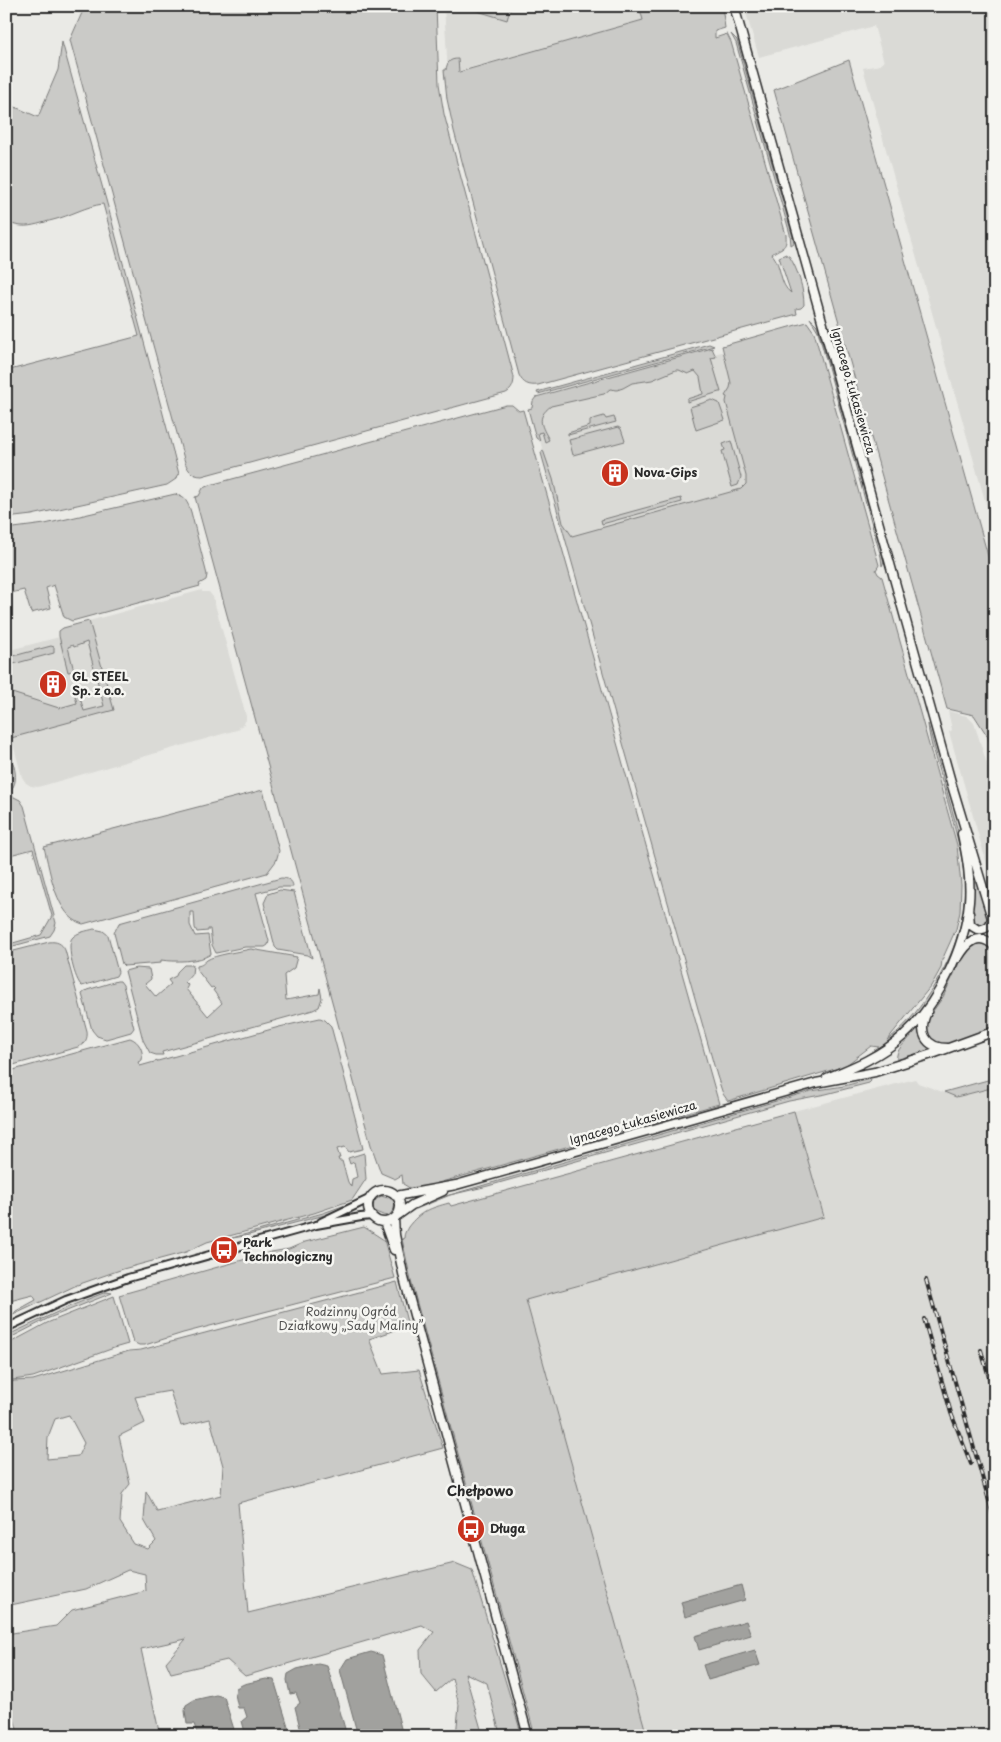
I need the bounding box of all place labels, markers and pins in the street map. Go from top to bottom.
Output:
building icon: Nova-Gips [600,458,630,488]
place label: Nova-Gips [634,463,697,481]
place label: GL STEEL Sp. z o.o. [72,667,129,699]
building icon: GL STEEL Sp. z o.o. [38,669,68,699]
place label: Park Technologiczny [243,1233,333,1265]
bus stop icon: Park Technologiczny [209,1235,239,1265]
bus stop icon: Długa [456,1514,486,1544]
place label: Długa [490,1519,526,1537]

